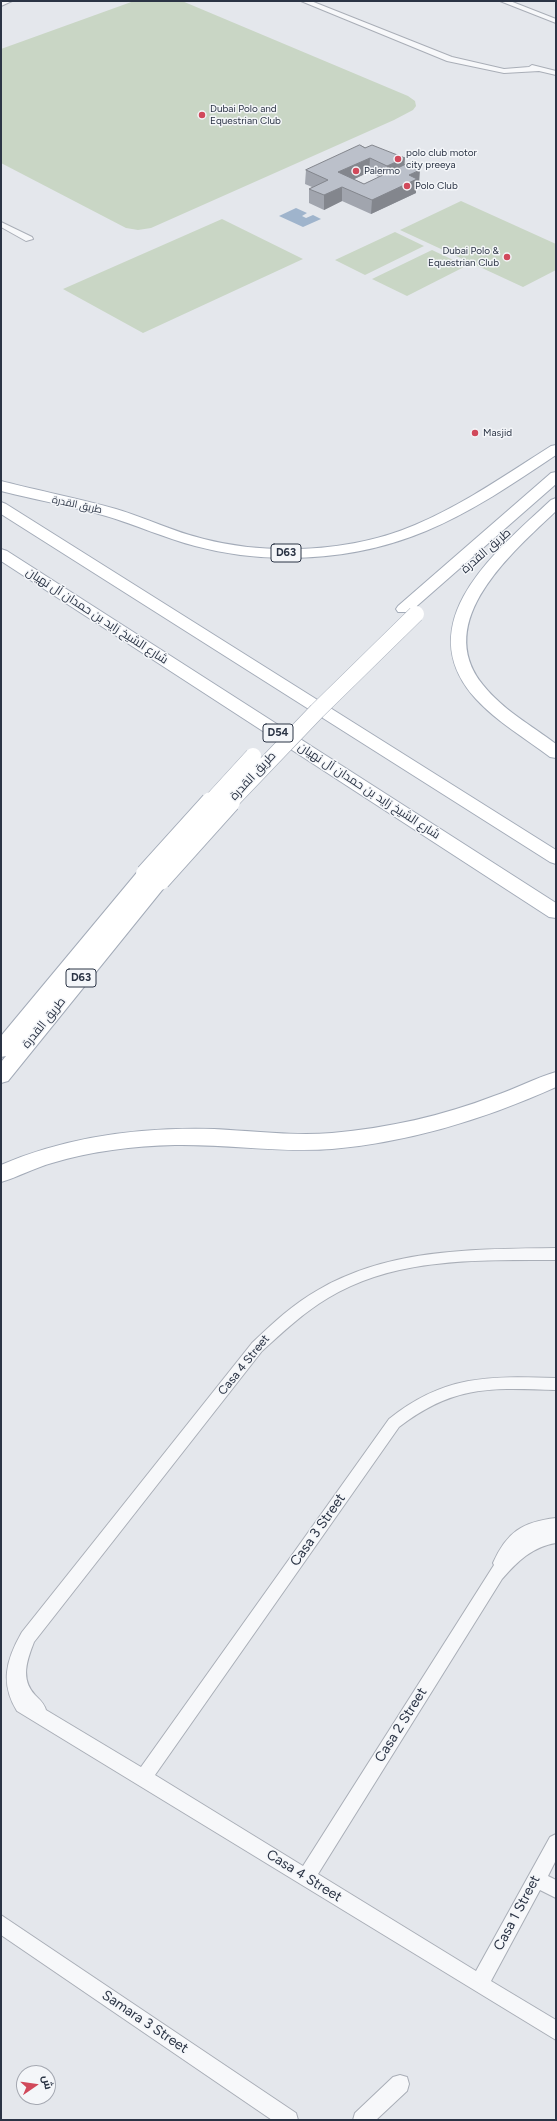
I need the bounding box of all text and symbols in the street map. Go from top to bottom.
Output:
place label: Dubai Polo and Equestrian Club [210,103,281,126]
marker: Dubai Polo and Equestrian Club [197,110,207,120]
place label: polo club motor city preeya [406,147,477,170]
marker: polo club motor city preeya [393,154,403,164]
place label: Palermo [364,165,400,177]
marker: Palermo [351,166,361,176]
place label: Polo Club [415,180,458,192]
marker: Polo Club [402,181,412,191]
place label: Dubai Polo & Equestrian Club [428,245,499,268]
marker: Dubai Polo & Equestrian Club [502,252,512,262]
place label: Masjid [483,427,512,439]
marker: Masjid [470,428,480,438]
street label: طريق القدرة [51,494,103,516]
street label: طريق القدرة [458,526,514,576]
road number: D63 [271,544,301,562]
street label: شارع الشيخ زايد بن حمدان آل نهيان [23,565,171,667]
road number: D54 [263,724,293,742]
street label: شارع الشيخ زايد بن حمدان آل نهيان [295,740,443,842]
street label: طريق القدرة [227,749,279,803]
road number: D63 [66,969,96,987]
street label: طريق القدرة [19,995,69,1051]
street label: Casa 4 Street [215,1332,273,1398]
street label: Casa 3 Street [287,1491,349,1569]
street label: Casa 2 Street [371,1685,431,1765]
street label: Casa 4 Street [263,1846,345,1906]
street label: Casa 1 Street [490,1873,544,1953]
street label: Samara 3 Street [99,1987,191,2057]
north arrow [16,2065,56,2105]
text: ش [39,2074,55,2091]

